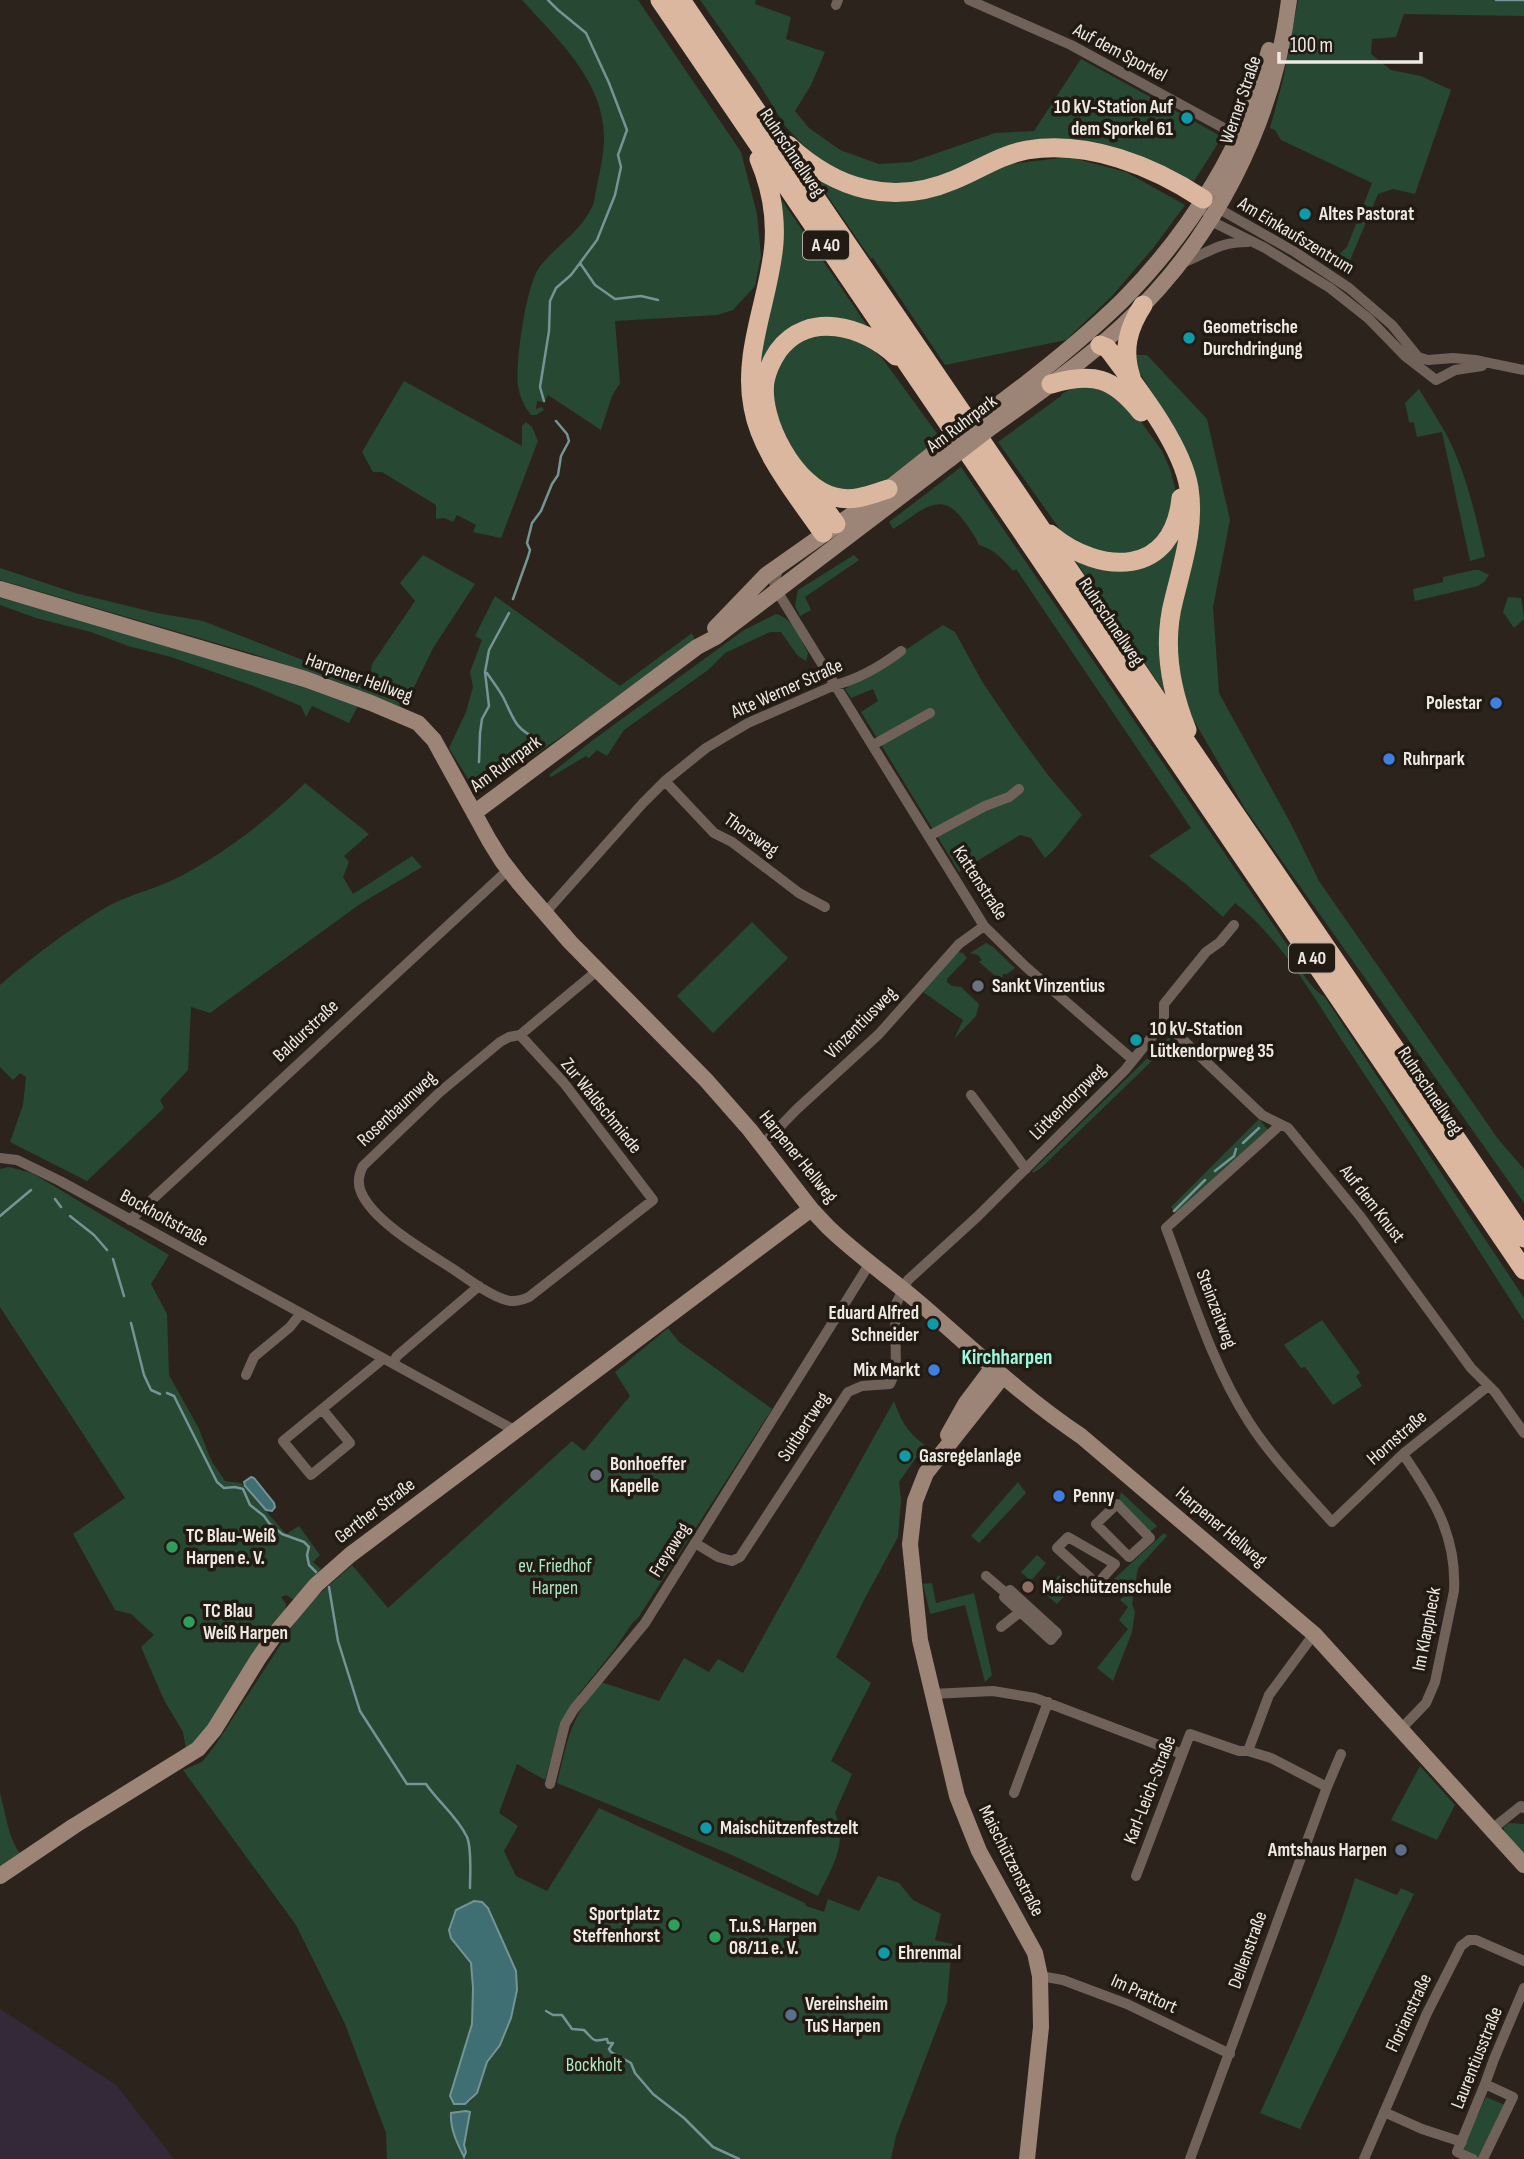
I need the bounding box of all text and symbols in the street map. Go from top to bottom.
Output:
street label: Auf dem Sporkel [1068,18,1171,87]
scale bar [1279,21,1421,65]
text: 100 m [1290,33,1333,58]
street label: Werner Straße [1215,53,1267,147]
place label: 10 kV-Station Auf dem Sporkel 61 [1054,96,1174,141]
street label: Ruhrschnellweg [754,105,830,202]
marker: 10 kV-Station Auf dem Sporkel 61 [1179,110,1195,126]
street label: Am Einkaufszentrum [1233,192,1358,280]
place label: Altes Pastorat [1318,203,1414,226]
marker: Altes Pastorat [1297,206,1313,222]
road number: A 40 [803,230,849,260]
place label: Geometrische Durchdringung [1203,316,1303,361]
marker: Geometrische Durchdringung [1181,330,1197,346]
street label: Am Ruhrpark [922,390,1002,458]
street label: Ruhrschnellweg [1073,574,1149,671]
street label: Harpener Hellweg [302,648,416,708]
street label: Alte Werner Straße [727,654,846,724]
place label: Polestar [1426,692,1482,715]
marker: Polestar [1488,695,1504,711]
street label: Am Ruhrpark [465,730,546,798]
place label: Ruhrpark [1403,748,1465,771]
marker: Ruhrpark [1381,751,1397,767]
street label: Thorsweg [719,808,783,862]
street label: Kattenstraße [948,842,1012,924]
road number: A 40 [1289,944,1335,973]
place label: Sankt Vinzentius [992,975,1105,998]
marker: Sankt Vinzentius [970,978,986,994]
street label: Vinzentiusweg [820,982,902,1064]
street label: Baldurstraße [269,995,343,1067]
place label: 10 kV-Station Lütkendorpweg 35 [1150,1018,1274,1063]
marker: 10 kV-Station Lütkendorpweg 35 [1128,1032,1144,1048]
street label: Ruhrschnellweg [1392,1043,1468,1140]
street label: Zur Waldschmiede [556,1054,646,1158]
street label: Lütkendorpweg [1025,1059,1111,1145]
street label: Rosenbaumweg [353,1066,442,1152]
street label: Harpener Hellweg [754,1106,843,1208]
street label: Auf dem Knust [1334,1160,1410,1248]
street label: Bockholtstraße [116,1184,212,1252]
street label: Steinzeitweg [1190,1266,1242,1352]
place label: Eduard Alfred Schneider [829,1302,919,1347]
marker: Eduard Alfred Schneider [925,1316,941,1332]
district label: Kirchharpen [962,1345,1052,1370]
place label: Mix Markt [853,1359,920,1382]
marker: Mix Markt [926,1362,942,1378]
street label: Suitbertweg [773,1388,835,1466]
street label: Hornstraße [1362,1406,1432,1470]
place label: Gasregelanlage [919,1445,1021,1468]
marker: Gasregelanlage [897,1448,913,1464]
place label: Bonhoeffer Kapelle [610,1453,686,1498]
marker: Bonhoeffer Kapelle [588,1467,604,1483]
street label: Gerther Straße [330,1473,420,1549]
street label: Harpener Hellweg [1171,1482,1272,1572]
place label: Penny [1073,1485,1115,1508]
marker: Penny [1051,1488,1067,1504]
street label: Freyaweg [644,1518,696,1582]
place label: TC Blau-Weiß Harpen e. V. [186,1525,276,1570]
marker: TC Blau-Weiß Harpen e. V. [164,1539,180,1555]
park label: ev. Friedhof Harpen [518,1555,592,1600]
place label: Maischützenschule [1042,1576,1172,1599]
marker: Maischützenschule [1020,1579,1036,1595]
street label: Im Klappheck [1408,1584,1447,1673]
place label: TC Blau Weiß Harpen [203,1600,288,1645]
marker: TC Blau Weiß Harpen [181,1614,197,1630]
street label: Karl-Leich-Straße [1119,1732,1181,1848]
street label: Maischützenstraße [973,1802,1049,1920]
place label: Maischützenfestzelt [720,1817,858,1840]
marker: Maischützenfestzelt [698,1820,714,1836]
place label: Amtshaus Harpen [1267,1839,1387,1862]
marker: Amtshaus Harpen [1393,1842,1409,1858]
place label: Sportplatz Steffenhorst [573,1903,660,1948]
street label: Dellenstraße [1223,1908,1273,1992]
place label: T.u.S. Harpen 08/11 e. V. [729,1915,817,1960]
marker: Sportplatz Steffenhorst [666,1917,682,1933]
marker: T.u.S. Harpen 08/11 e. V. [707,1929,723,1945]
place label: Ehrenmal [898,1942,961,1965]
marker: Ehrenmal [876,1945,892,1961]
street label: Im Prattort [1107,1969,1181,2019]
street label: Florianstraße [1381,1970,1437,2056]
place label: Vereinsheim TuS Harpen [805,1993,888,2038]
street label: Laurentiusstraße [1446,2004,1508,2112]
marker: Vereinsheim TuS Harpen [783,2007,799,2023]
park label: Bockholt [566,2054,622,2077]

